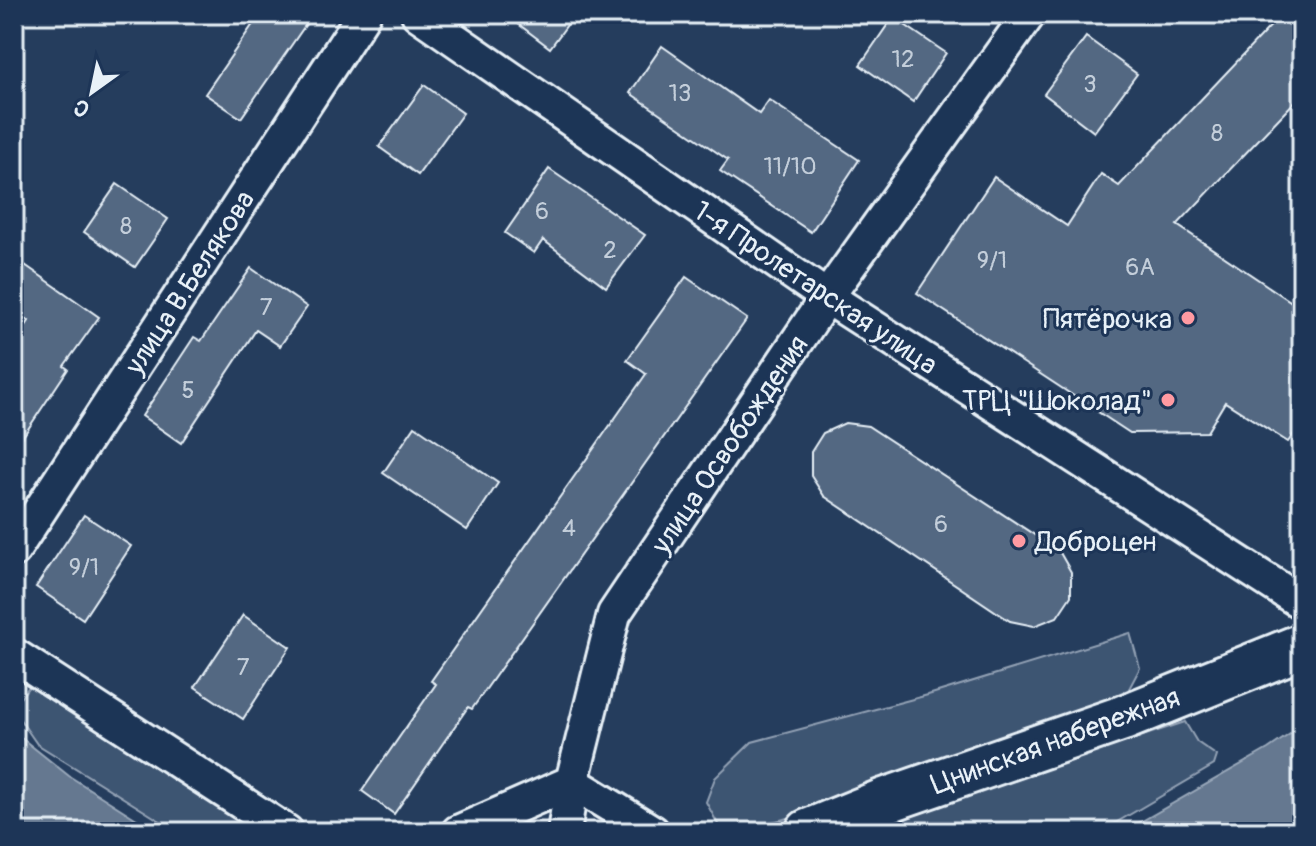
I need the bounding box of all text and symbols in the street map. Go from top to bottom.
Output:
house number: 12 [892,45,914,74]
north arrow [52,52,132,132]
house number: 3 [1083,70,1097,99]
house number: 13 [669,79,691,108]
text: С [68,92,95,123]
house number: 8 [1211,119,1223,148]
house number: 11/10 [763,152,817,181]
street label: улица В.Белякова [117,184,263,382]
street label: 1-я Пролетарская улица [687,194,944,383]
house number: 6 [535,197,549,226]
house number: 8 [120,212,132,241]
house number: 2 [603,236,617,265]
house number: 9/1 [977,246,1007,275]
house number: 6А [1125,253,1155,282]
house number: 7 [260,293,273,322]
place label: Пятёрочка [1043,302,1172,337]
marker: Пятёрочка [1179,309,1197,327]
street label: улица Освобождения [644,329,816,562]
house number: 5 [181,376,195,405]
place label: ТРЦ "Шоколад" [962,384,1152,419]
marker: ТРЦ "Шоколад" [1159,391,1177,409]
house number: 6 [934,510,948,539]
house number: 4 [562,514,576,543]
place label: Доброцен [1034,525,1157,560]
marker: Доброцен [1010,532,1028,550]
house number: 9/1 [69,553,99,582]
house number: 7 [237,653,250,682]
street label: Цнинская набережная [926,680,1185,803]

